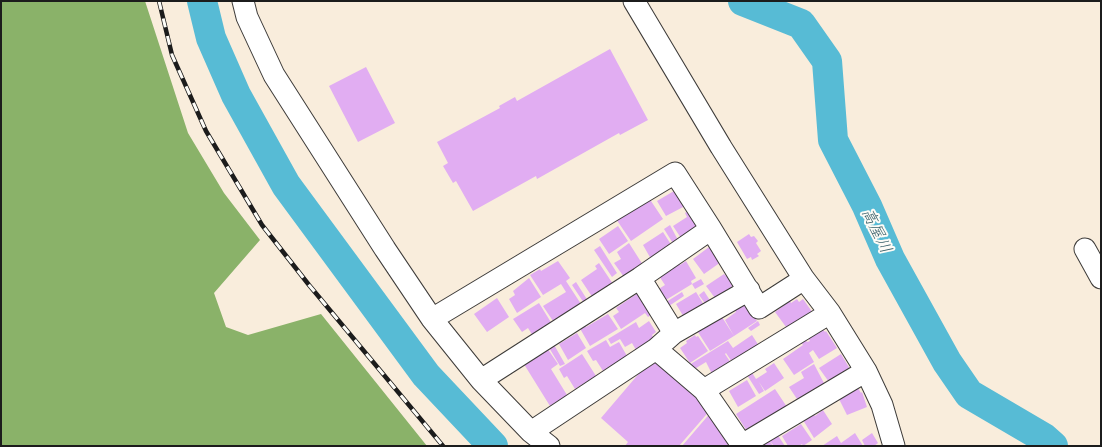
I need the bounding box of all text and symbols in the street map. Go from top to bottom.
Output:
water label: 高屋川 [857,205,895,257]

